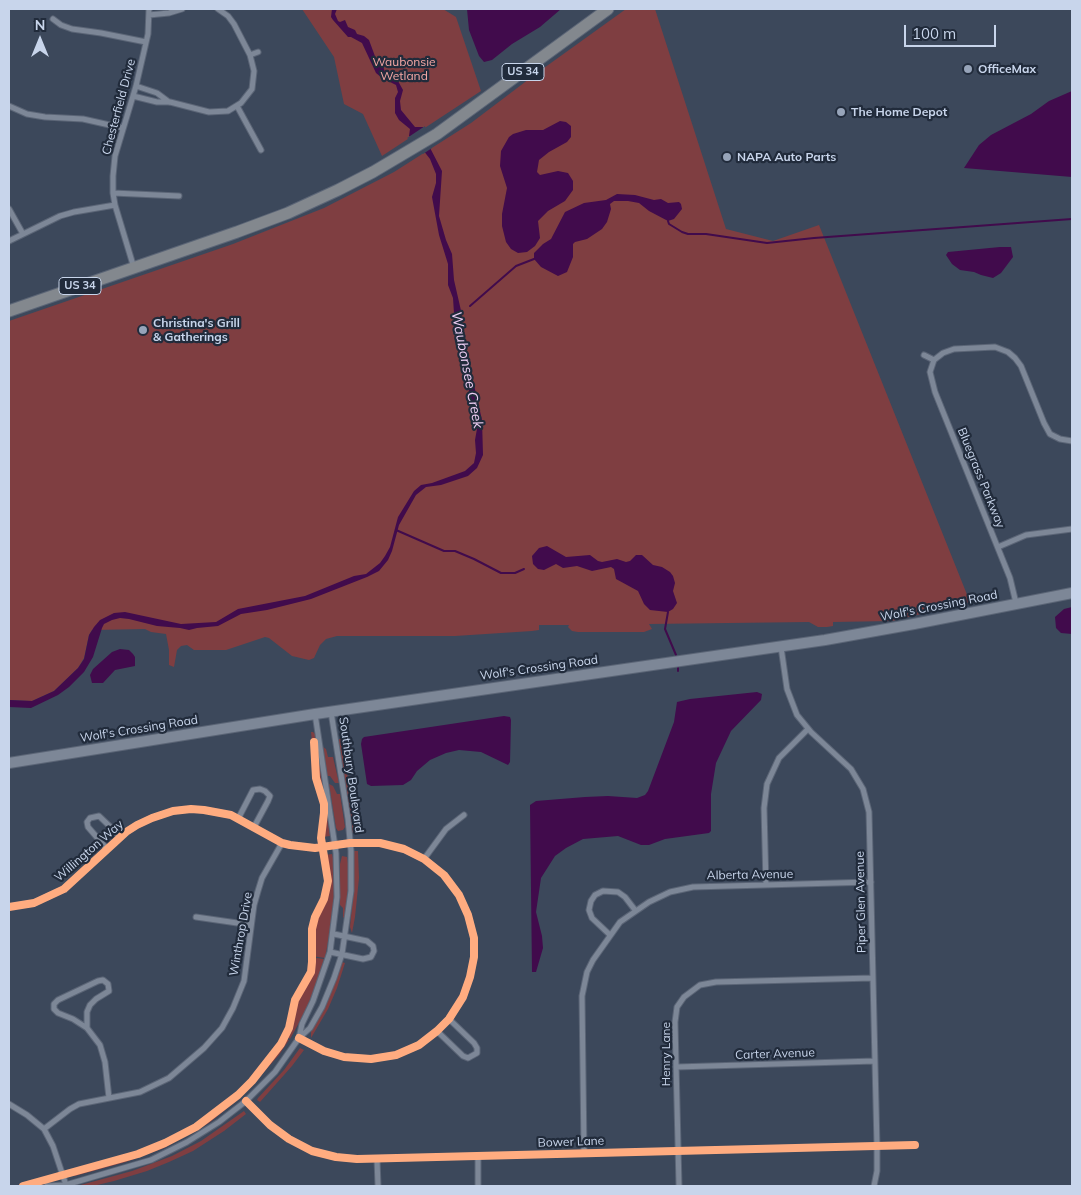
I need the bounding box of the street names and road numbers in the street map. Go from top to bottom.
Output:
street label: Chesterfield Drive [99,58,139,156]
road number: US 34 [502,64,544,80]
road number: US 34 [59,278,101,294]
street label: Bluegrass Parkway [954,426,1008,530]
street label: Wolf's Crossing Road [879,588,999,624]
street label: Wolf's Crossing Road [479,653,599,683]
street label: Wolf's Crossing Road [79,713,199,745]
street label: Southbury Boulevard [336,716,366,834]
street label: Willington Way [52,817,126,885]
street label: Piper Glen Avenue [853,851,869,953]
street label: Alberta Avenue [707,867,793,883]
street label: Winthrop Drive [227,891,255,977]
street label: Henry Lane [659,1022,673,1086]
street label: Carter Avenue [735,1045,815,1063]
street label: Bower Lane [537,1134,605,1150]

